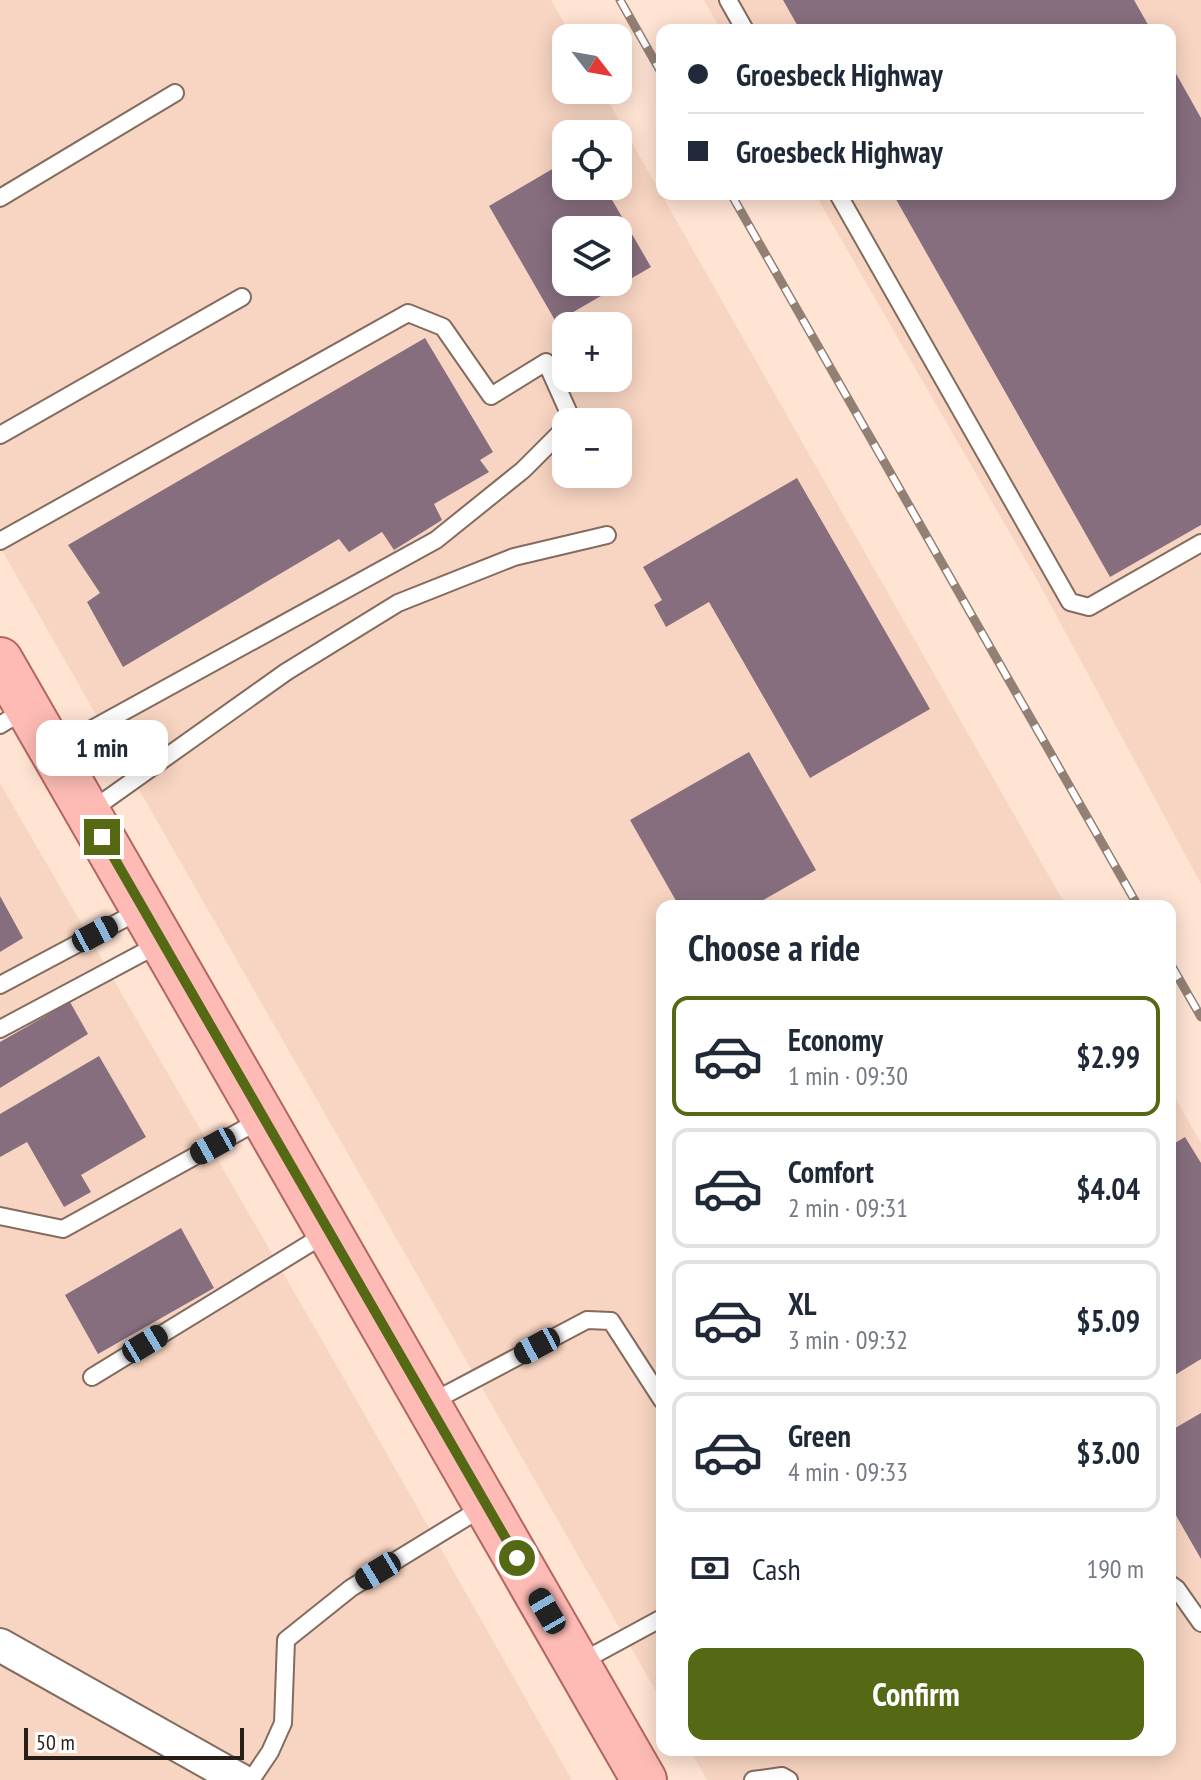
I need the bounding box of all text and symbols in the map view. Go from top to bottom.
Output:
north arrow [552,24,632,104]
map controls [552,24,632,488]
text: Groesbeck Highway [736,55,943,94]
button: locate [552,120,632,200]
text: Groesbeck Highway [736,132,943,171]
button: layers [552,216,632,296]
button: + [552,312,632,392]
button: − [552,408,632,488]
callout: 1 min [36,721,168,777]
text: 1 min [76,731,128,764]
route end [84,819,120,855]
car [68,912,122,956]
text: Choose a ride [688,924,860,971]
icon: car [692,1020,764,1092]
text: Economy [788,1020,883,1059]
text: $2.99 [1076,1037,1140,1076]
text: 1 min · 09:30 [788,1059,908,1092]
car [186,1124,240,1168]
icon: car [692,1152,764,1224]
text: Comfort [788,1152,874,1191]
text: $4.04 [1076,1169,1140,1208]
text: 2 min · 09:31 [788,1191,908,1224]
icon: car [692,1284,764,1356]
text: XL [788,1284,817,1323]
text: $5.09 [1076,1301,1140,1340]
car [118,1321,172,1367]
text: 3 min · 09:32 [788,1323,908,1356]
car [510,1324,564,1368]
icon: car [692,1416,764,1488]
text: Green [788,1416,851,1455]
text: $3.00 [1076,1433,1140,1472]
text: 4 min · 09:33 [788,1455,908,1488]
route start [499,1540,535,1576]
icon: cash [688,1546,732,1590]
car [351,1548,405,1594]
text: Cash [752,1549,801,1588]
text: 190 m [1086,1552,1144,1585]
car [525,1584,569,1638]
button: Confirm [688,1648,1144,1740]
scale bar [24,1724,244,1760]
text: 50 m [36,1728,75,1756]

